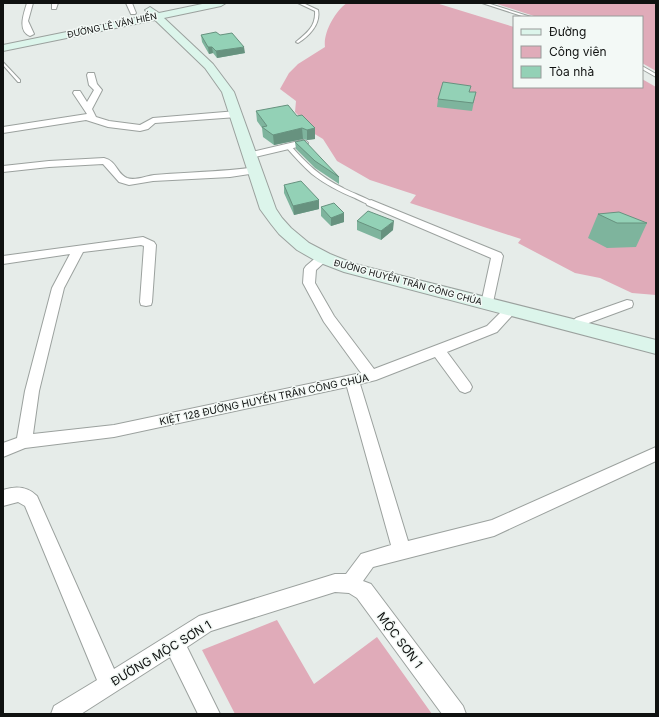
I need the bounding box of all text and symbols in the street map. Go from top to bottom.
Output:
street label: ĐƯỜNG LÊ VĂN HIẾN [66,8,158,40]
legend [513,16,643,88]
text: Đường [549,24,586,39]
text: Công viên [549,44,607,59]
text: Tòa nhà [549,64,594,79]
street label: ĐƯỜNG HUYỀN TRÂN CÔNG CHÚA [333,255,484,307]
street label: KIỆT 128 ĐƯỜNG HUYỀN TRÂN CÔNG CHÚA [158,369,370,428]
street label: MỘC SƠN 1 [374,609,426,671]
street label: ĐƯỜNG MỘC SƠN 1 [108,617,214,689]

